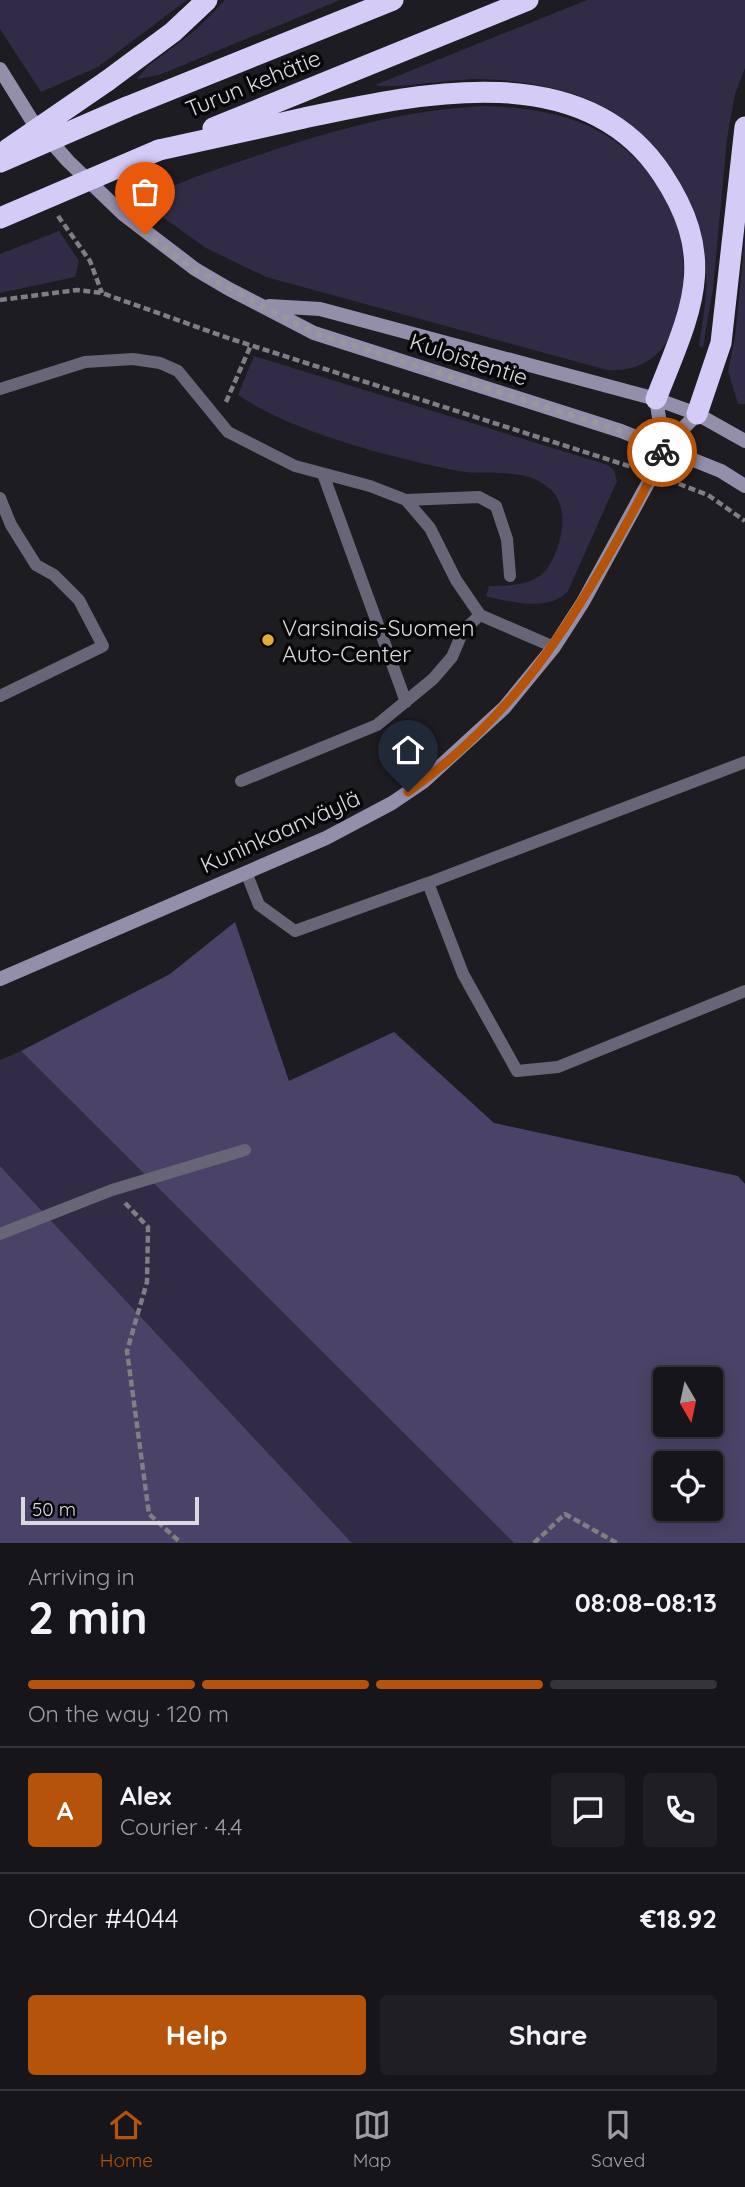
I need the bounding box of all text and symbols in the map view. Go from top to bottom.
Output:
street label: Turun kehätie [181,43,325,123]
pin [115,162,175,234]
icon: bag [126,173,164,211]
street label: Kuloistentie [406,326,532,392]
courier [627,417,697,487]
icon: bike [643,433,681,471]
place label: Varsinais-Suomen Auto-Center [282,613,475,668]
marker: Varsinais-Suomen Auto-Center [260,632,276,648]
pin [378,720,438,792]
icon: home [389,731,427,769]
street label: Kuninkaanväylä [196,783,364,879]
north arrow [653,1367,723,1437]
map controls [653,1367,723,1521]
button: locate [653,1451,723,1521]
scale bar [21,1494,200,1526]
text: 50 m [32,1497,76,1521]
text: Arriving in [28,1562,135,1591]
text: 08:08–08:13 [575,1586,717,1619]
text: 2 min [28,1588,148,1646]
text: On the way · 120 m [28,1699,229,1728]
button: chat [551,1773,625,1847]
button: phone [643,1773,717,1847]
text: Alex [120,1779,171,1812]
text: A [57,1794,73,1827]
text: Courier · 4.4 [120,1812,242,1841]
text: Order #4044 [28,1902,179,1935]
text: €18.92 [640,1902,717,1935]
button: Help [28,1995,366,2075]
button: Share [380,1995,717,2075]
tab: Home [100,2106,153,2172]
tab: Map [353,2106,391,2172]
tab: Saved [591,2106,645,2172]

